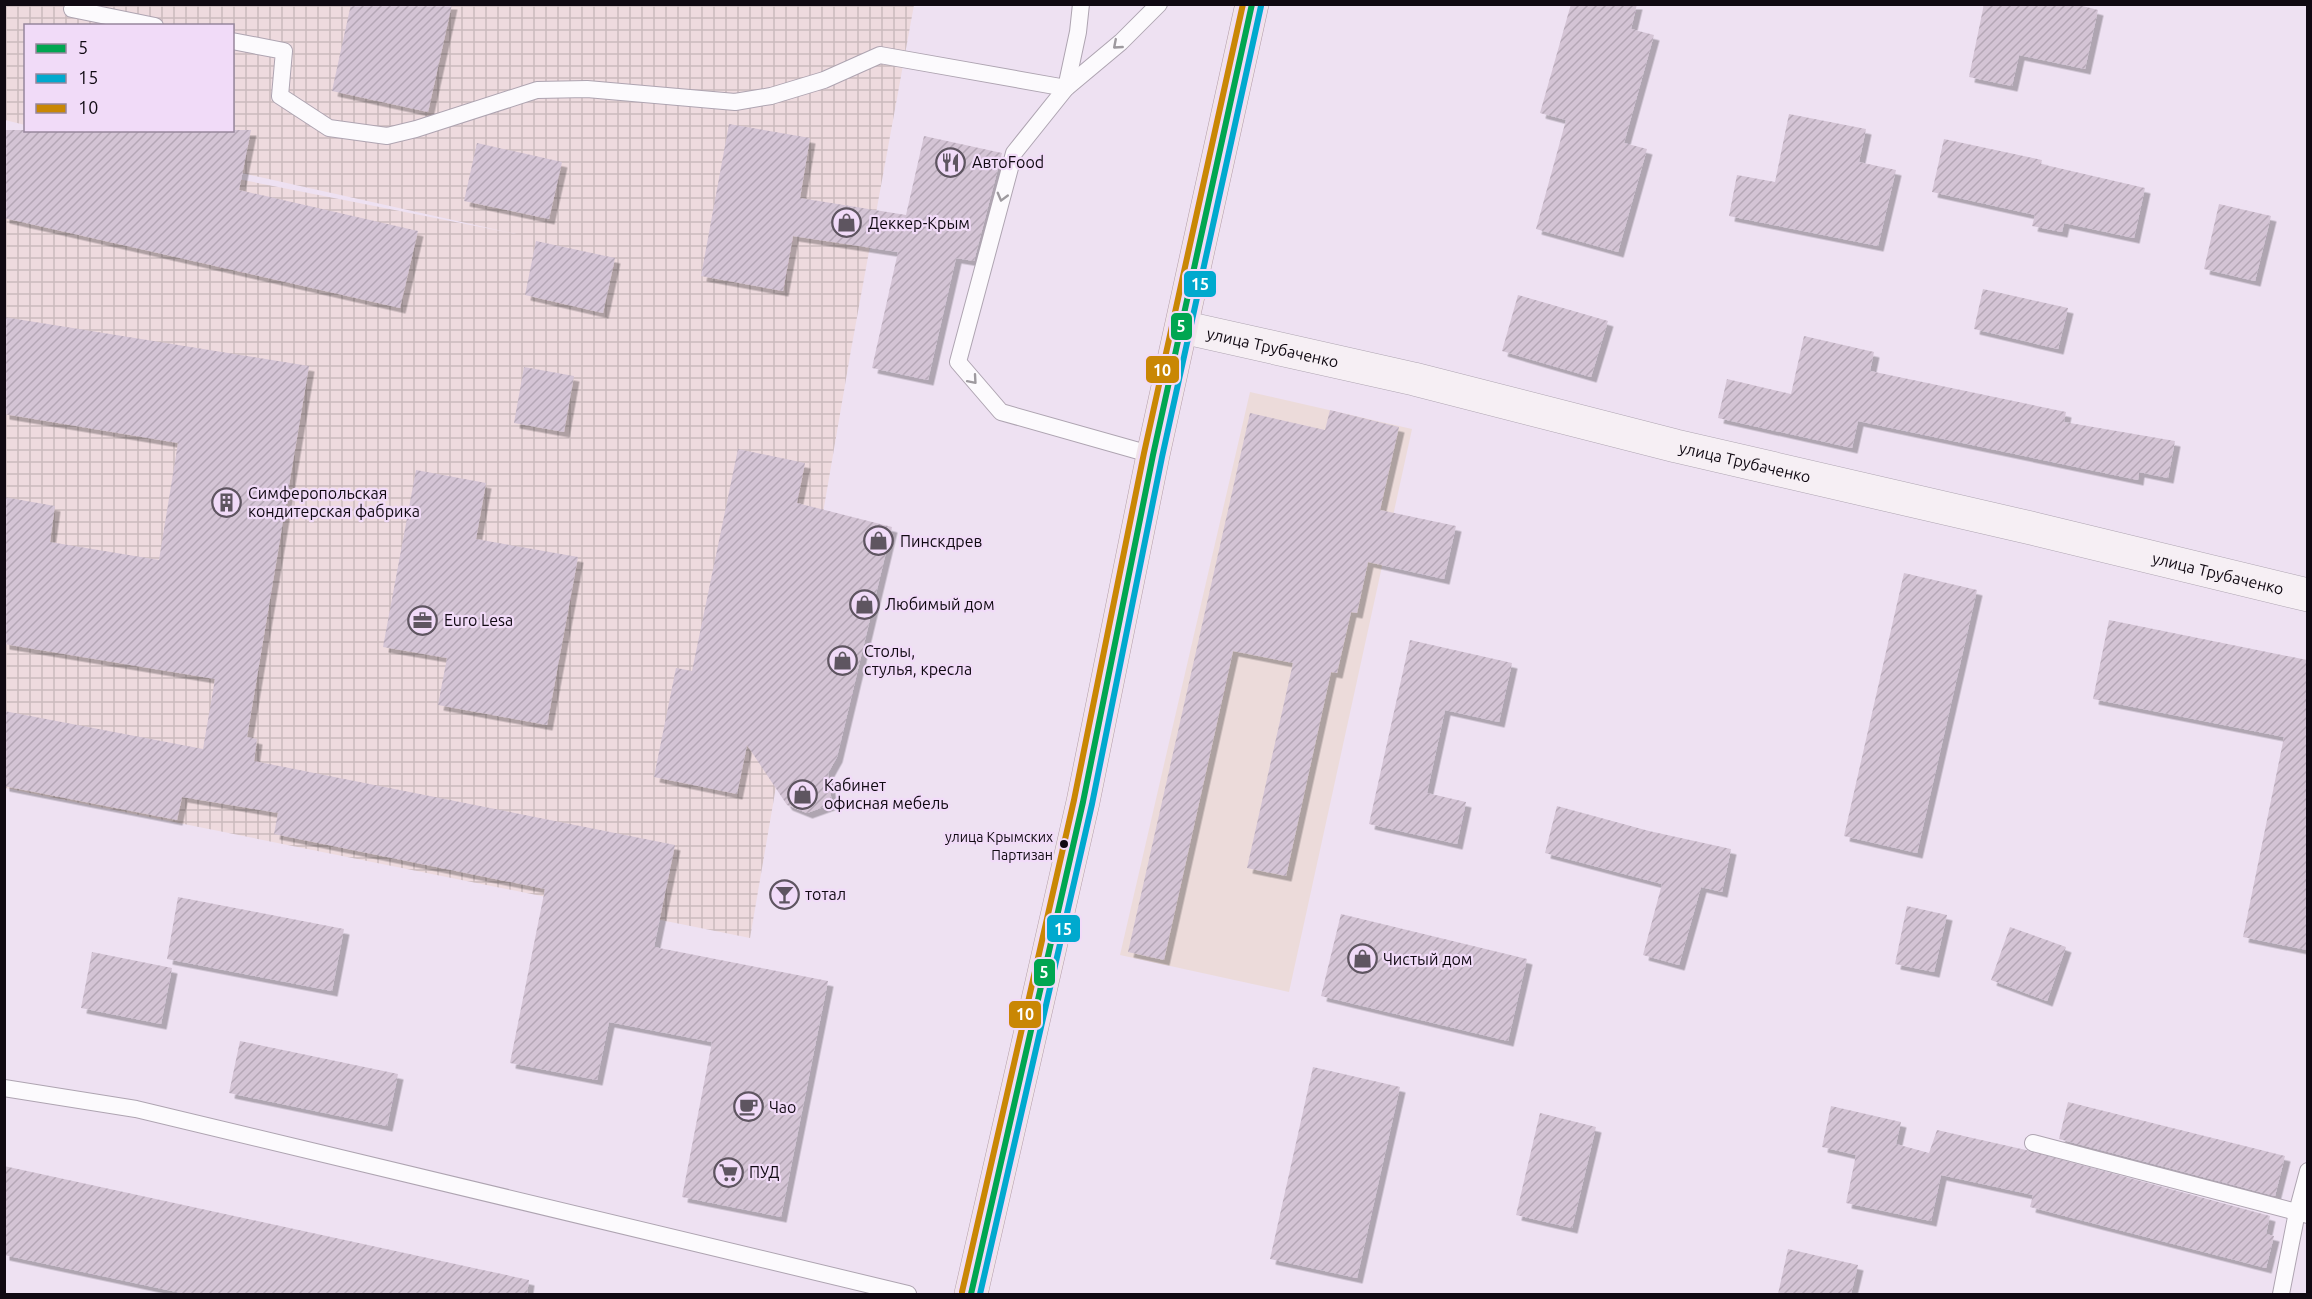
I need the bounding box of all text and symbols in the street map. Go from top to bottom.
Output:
legend [24,24,234,132]
text: 5 [78,37,88,57]
one-way arrow [1113,38,1124,49]
text: 15 [78,67,98,87]
text: 10 [78,97,98,117]
restaurant icon: АвтоFood [935,146,967,178]
place label: АвтоFood [972,153,1044,171]
one-way arrow [997,192,1010,202]
shop icon: Деккер-Крым [831,207,863,239]
place label: Деккер-Крым [868,214,970,232]
line badge: 15 [1183,270,1217,298]
text: 15 [1191,275,1209,293]
line badge: 5 [1170,312,1193,341]
text: 5 [1176,317,1186,335]
street label: улица Трубаченко [1205,324,1340,371]
line badge: 10 [1145,355,1180,384]
text: 10 [1153,361,1171,379]
one-way arrow [966,373,977,384]
street label: улица Трубаченко [1677,438,1813,486]
place label: Симферопольская кондитерская фабрика [248,484,420,520]
building icon: Симферопольская кондитерская фабрика [211,486,243,518]
shop icon: Пинскдрев [863,525,895,557]
place label: Пинскдрев [900,532,982,550]
street label: улица Трубаченко [2151,549,2286,598]
shop icon: Любимый дом [848,588,880,620]
place label: Любимый дом [885,595,995,613]
office icon: Euro Lesa [407,604,439,636]
place label: Euro Lesa [444,611,513,629]
place label: Столы, стулья, кресла [864,642,972,678]
shop icon: Столы, стулья, кресла [827,644,859,676]
place label: Кабинет офисная мебель [824,776,949,812]
shop icon: Кабинет офисная мебель [787,778,819,810]
place label: улица Крымских Партизан [945,829,1053,863]
marker: улица Крымских Партизан [1058,838,1070,850]
bar icon: тотал [768,878,800,910]
place label: тотал [805,885,846,903]
line badge: 15 [1046,914,1081,943]
text: 15 [1054,920,1072,938]
shop icon: Чистый дом [1346,943,1378,975]
place label: Чистый дом [1383,950,1473,968]
line badge: 5 [1033,958,1056,987]
text: 5 [1039,963,1049,981]
line badge: 10 [1008,1000,1042,1029]
text: 10 [1016,1005,1034,1023]
cafe icon: Чао [732,1091,764,1123]
place label: Чао [769,1098,796,1116]
supermarket icon: ПУД [712,1156,744,1188]
place label: ПУД [749,1163,779,1181]

